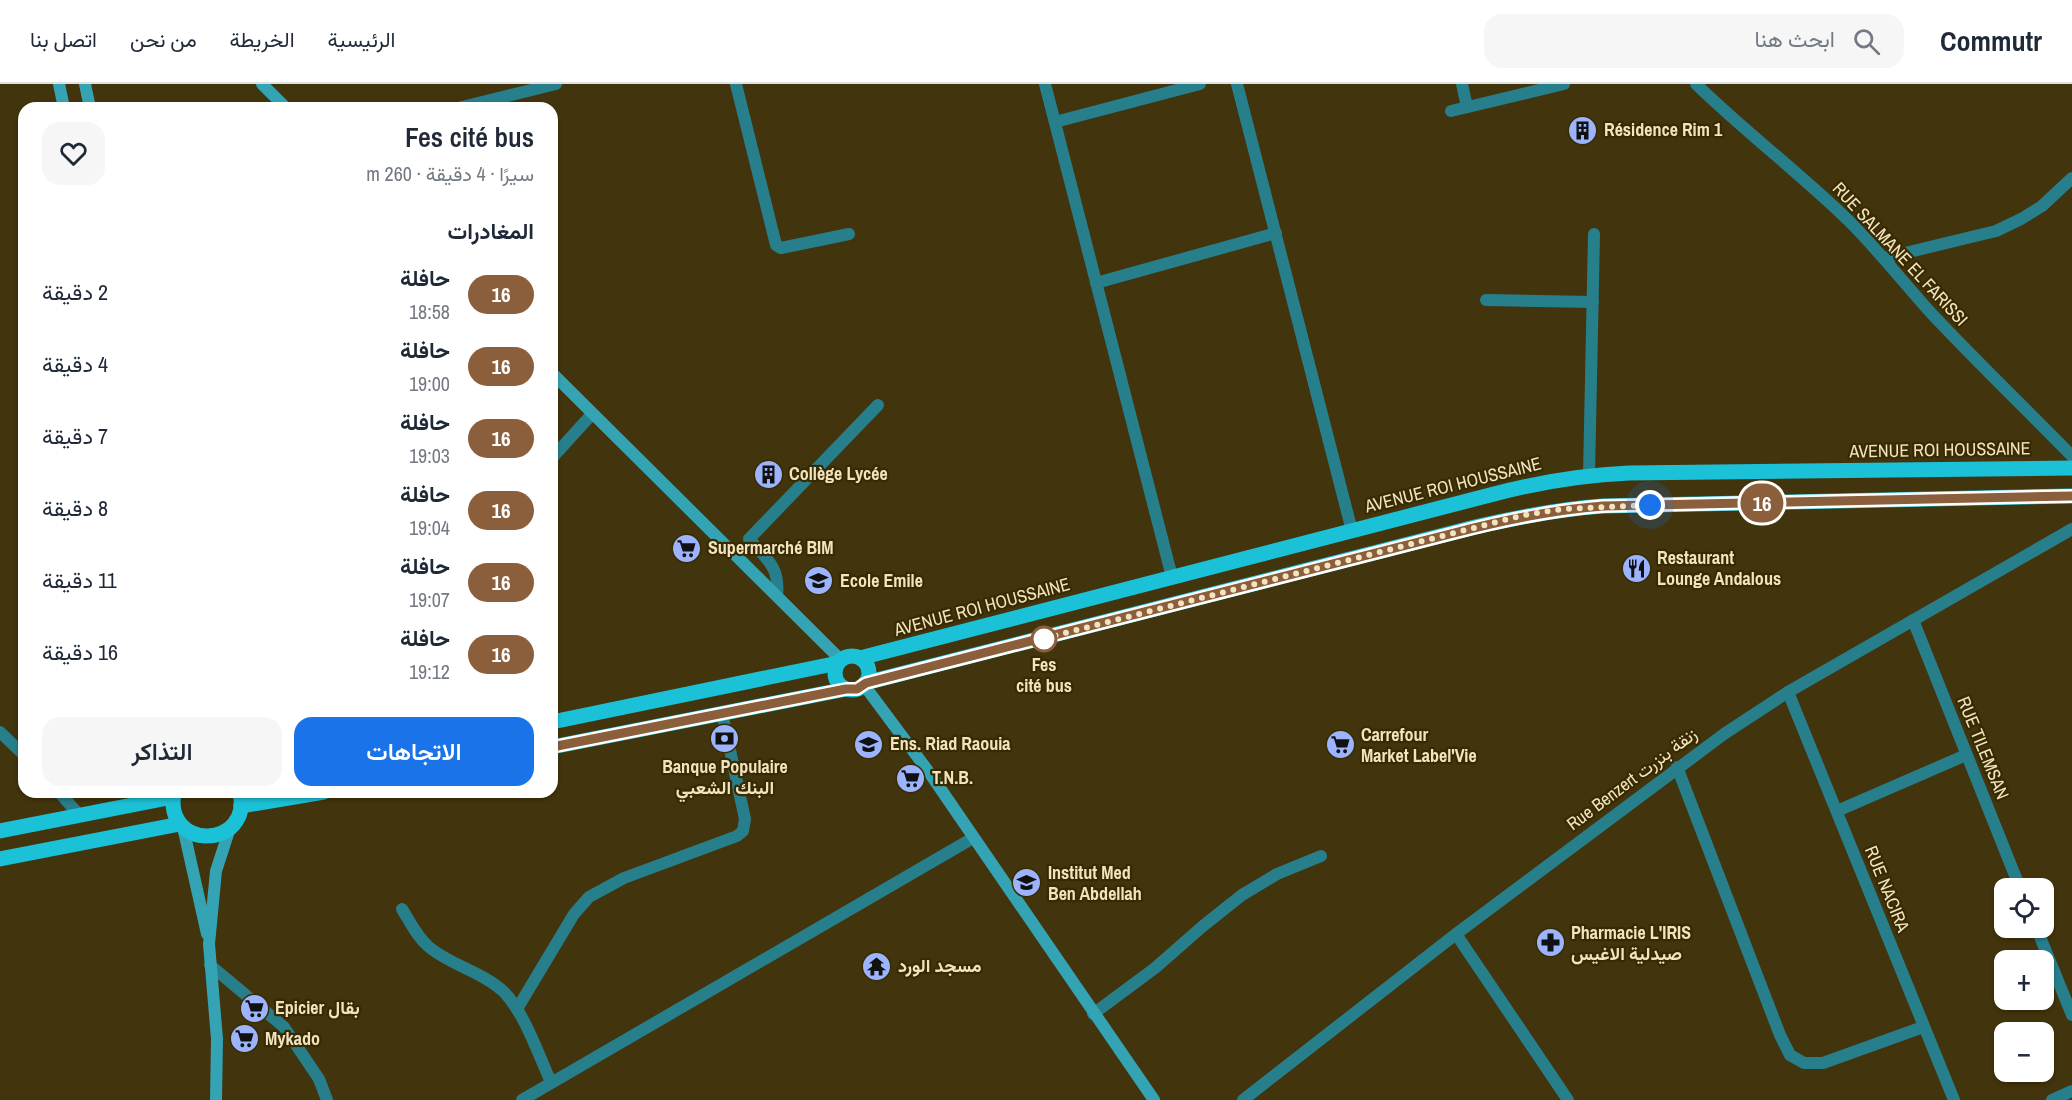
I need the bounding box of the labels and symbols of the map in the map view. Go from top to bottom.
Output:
building icon: Résidence Rim 1 [1567,114,1599,146]
place label: Résidence Rim 1 [1604,117,1723,142]
street label: RUE SALMANE EL FARISSI [1827,176,1974,331]
street label: AVENUE ROI HOUSSAINE [1848,435,2031,464]
street label: AVENUE ROI HOUSSAINE [1361,450,1544,519]
building icon: Collège Lycée [752,458,784,490]
place label: Collège Lycée [789,461,888,486]
line badge: 16 [1735,484,1789,522]
your location [1635,490,1665,520]
supermarket icon: Supermarché BIM [671,532,703,564]
place label: Supermarché BIM [708,535,834,560]
place label: Restaurant Lounge Andalous [1657,545,1781,591]
restaurant icon: Restaurant Lounge Andalous [1620,552,1652,584]
school or university icon: Ecole Emile [803,565,835,597]
place label: Ecole Emile [840,568,923,593]
street label: AVENUE ROI HOUSSAINE [890,571,1073,642]
marker: Fes cité bus [1031,626,1057,652]
place label: Fes cité bus [1016,652,1072,698]
street label: RUE TILEMSAN [1951,693,2015,803]
street label: Rue Benzert زنقة بنزرت [1561,721,1702,836]
bank icon: Banque Populaire البنك الشعبي [709,722,741,754]
place label: Carrefour Market Label'Vie [1361,722,1477,768]
school or university icon: Ens. Riad Raouia [853,728,885,760]
supermarket icon: Carrefour Market Label'Vie [1324,729,1356,761]
place label: Ens. Riad Raouia [890,731,1011,756]
place label: Banque Populaire البنك الشعبي [662,754,788,803]
supermarket icon: T.N.B. [895,762,927,794]
place label: T.N.B. [932,765,973,790]
street label: RUE NACIRA [1859,842,1916,936]
place label: Institut Med Ben Abdellah [1048,860,1142,906]
school or university icon: Institut Med Ben Abdellah [1011,867,1043,899]
place label: Pharmacie L'IRIS صيدلية الاغيس [1571,920,1691,966]
pharmacy icon: Pharmacie L'IRIS صيدلية الاغيس [1534,927,1566,959]
temple icon: مسجد الورد [861,950,893,982]
place label: مسجد الورد [898,953,982,978]
supermarket icon: Epicier بقال [238,992,270,1024]
place label: Epicier بقال [275,995,360,1020]
supermarket icon: Mykado [228,1023,260,1055]
place label: Mykado [265,1026,320,1051]

